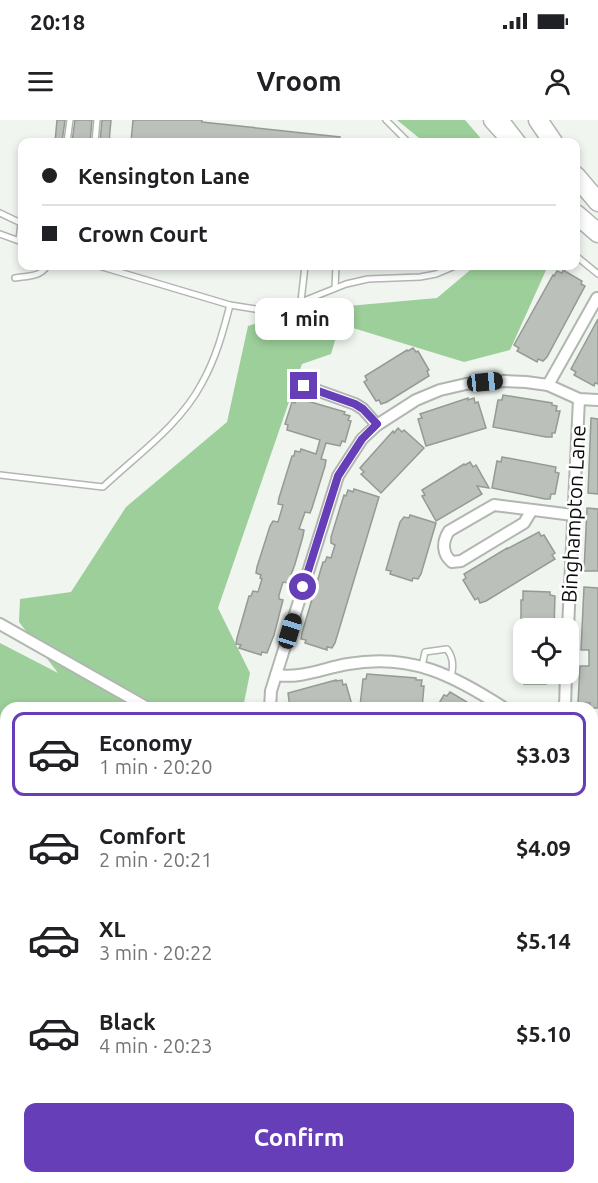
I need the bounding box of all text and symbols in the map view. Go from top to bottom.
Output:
text: 20:18 [30,9,85,34]
icon: menu [24,65,57,98]
icon: person [541,65,574,98]
text: Vroom [257,66,341,96]
text: Kensington Lane [78,163,250,188]
text: Crown Court [78,221,208,246]
callout: 1 min [254,299,354,341]
text: 1 min [279,307,330,330]
car [466,371,504,393]
route end [290,372,317,399]
street label: Binghampton Lane [556,424,590,604]
route start [289,573,316,600]
car [276,611,304,651]
map controls [513,618,579,684]
button: locate [513,618,579,684]
icon: car [27,727,81,781]
text: Economy [99,730,192,755]
text: $3.03 [516,742,571,767]
text: 1 min · 20:20 [99,755,213,778]
icon: car [27,820,81,874]
text: Comfort [99,823,186,848]
text: $4.09 [516,835,571,860]
text: 2 min · 20:21 [99,848,213,871]
icon: car [27,913,81,967]
text: XL [99,916,126,941]
text: $5.14 [516,928,571,953]
text: 3 min · 20:22 [99,941,213,964]
icon: car [27,1006,81,1060]
text: Black [99,1009,156,1034]
text: $5.10 [516,1021,571,1046]
text: 4 min · 20:23 [99,1034,213,1057]
button: Confirm [24,1103,574,1172]

